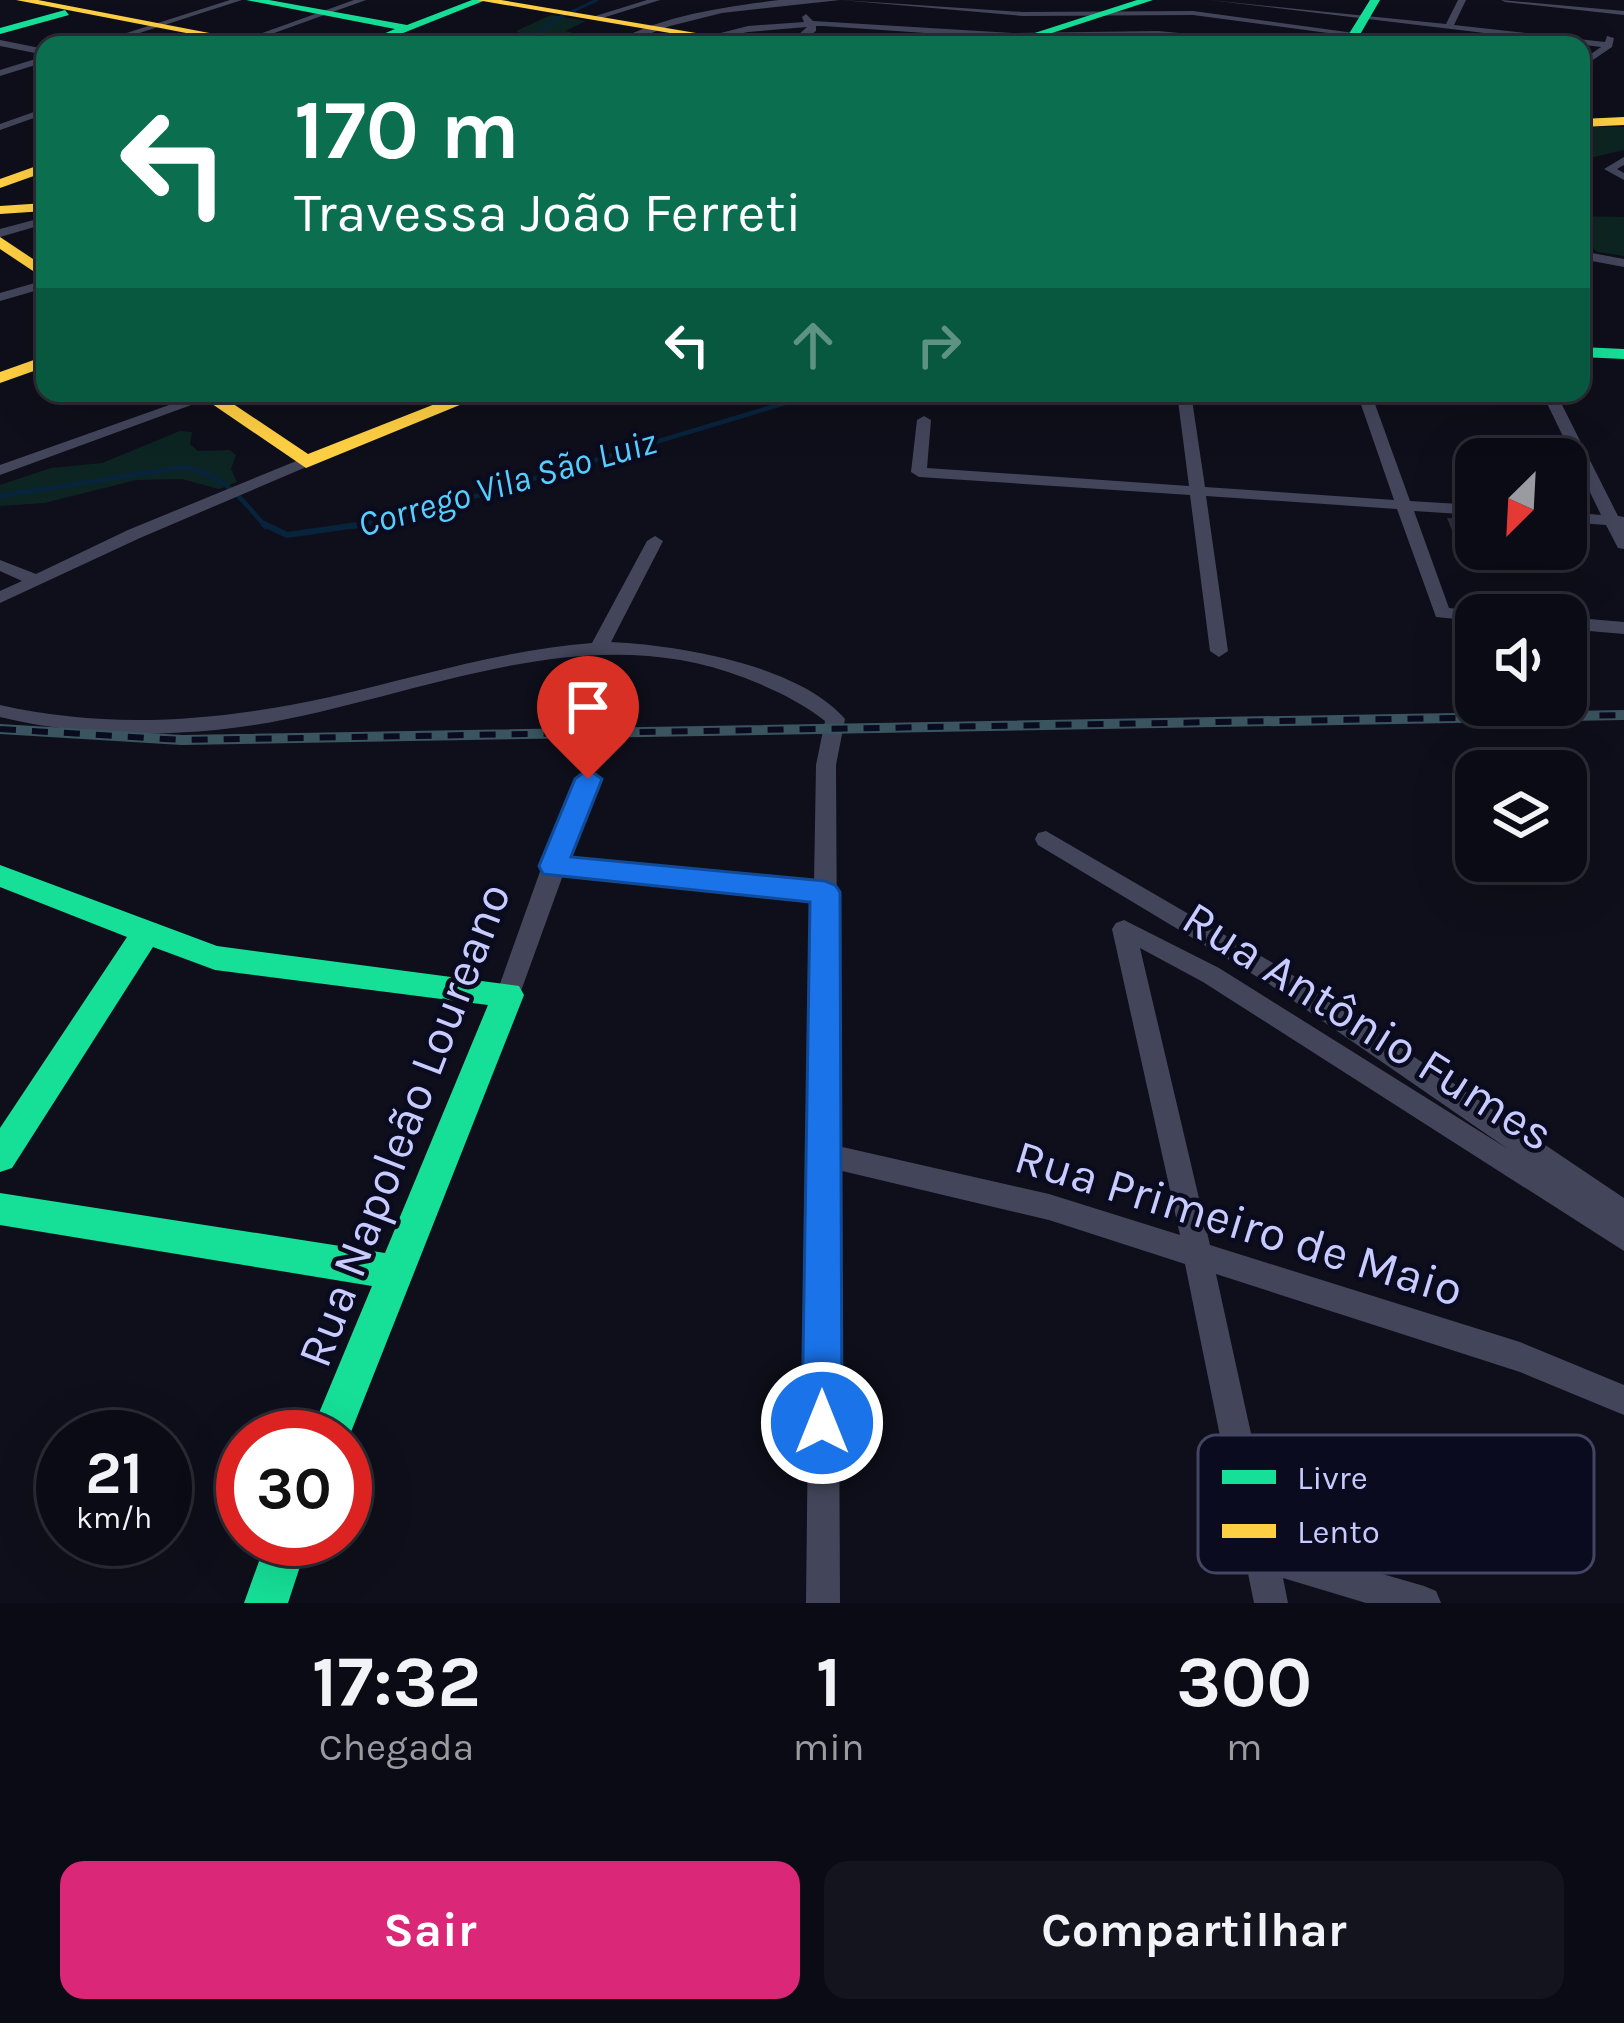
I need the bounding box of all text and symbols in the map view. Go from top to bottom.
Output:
text: 170 m [294,81,520,179]
icon: left [96,84,252,240]
text: Travessa João Ferreti [294,181,802,245]
icon: left [654,312,720,378]
icon: ahead [780,312,846,378]
icon: right [906,312,972,378]
water label: Corrego Vila São Luiz [353,420,662,546]
north arrow [1455,438,1587,570]
map controls [1455,438,1587,882]
button: sound [1455,594,1587,726]
pin [537,656,639,779]
icon: arrive [555,674,621,740]
button: layers [1455,750,1587,882]
street label: Rua Napoleão Loureano [286,875,522,1375]
street label: Rua Antônio Fumes [1173,889,1563,1163]
street label: Rua Primeiro de Maio [1008,1128,1470,1318]
position arrow [759,1360,885,1486]
speed limit sign: 30 [216,1410,372,1566]
legend [1198,1435,1594,1573]
text: 21 [85,1438,143,1508]
text: Livre [1297,1459,1368,1497]
text: km/h [76,1500,152,1536]
text: Lento [1297,1513,1380,1551]
text: 17:32 [312,1640,481,1724]
text: 1 [816,1640,842,1724]
text: 300 [1176,1640,1312,1724]
text: Chegada [319,1724,474,1770]
text: min [793,1724,865,1770]
text: m [1226,1724,1262,1770]
button: Sair [60,1861,800,1999]
button: Compartilhar [824,1861,1564,1999]

